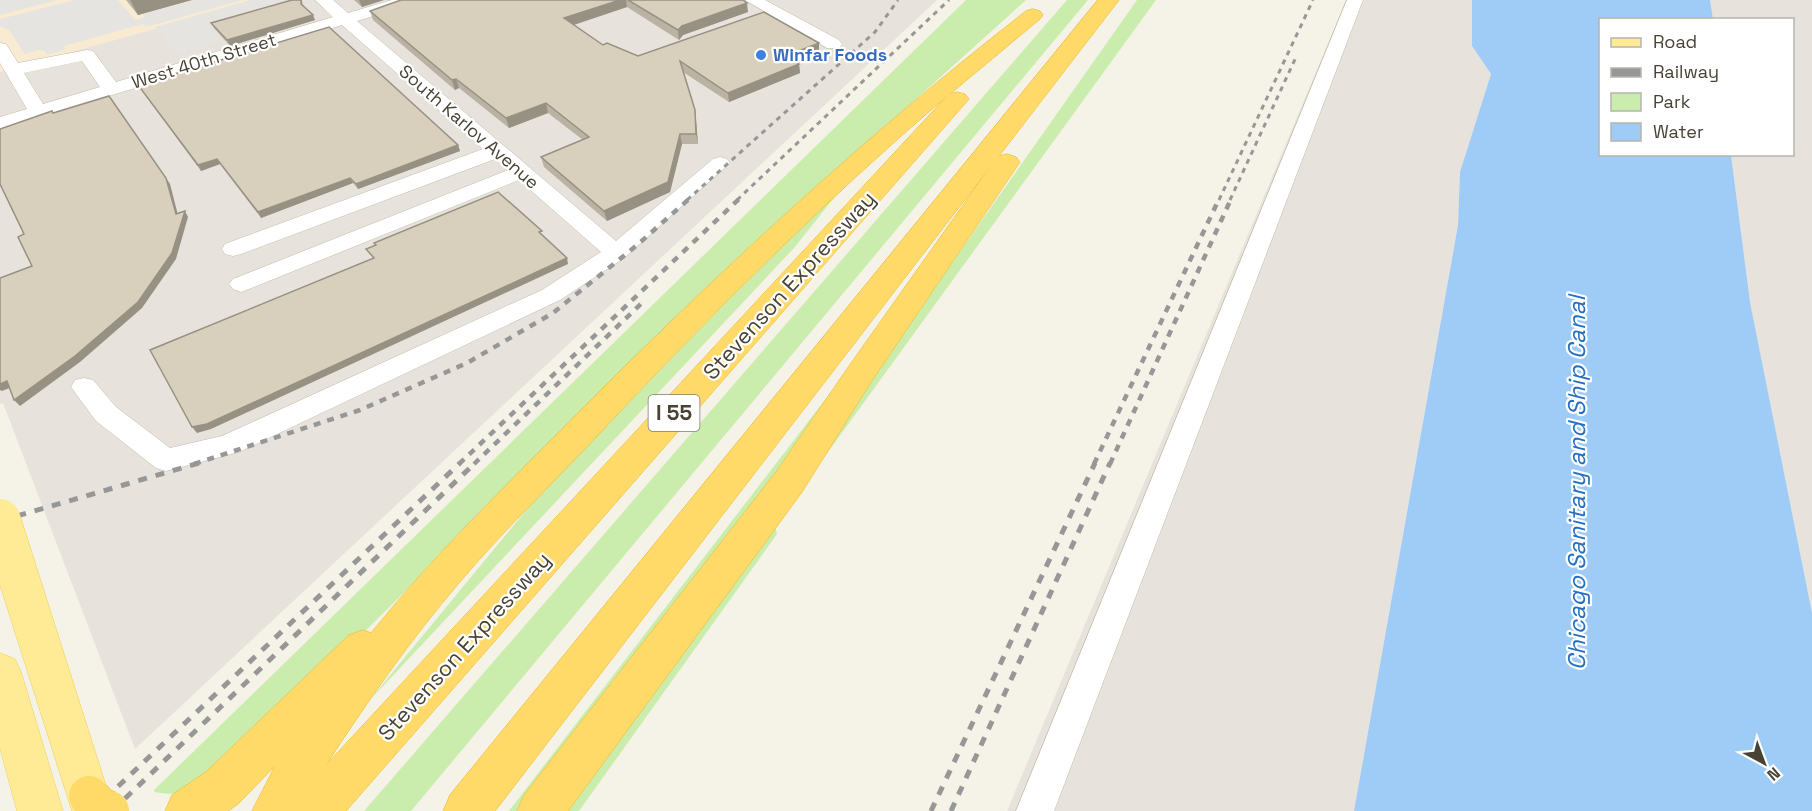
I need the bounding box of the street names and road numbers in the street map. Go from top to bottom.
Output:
street label: West 40th Street [129,28,279,93]
street label: South Karlov Avenue [395,60,544,194]
street label: Stevenson Expressway [697,185,881,385]
road number: I 55 [648,395,700,431]
street label: Stevenson Expressway [372,546,556,746]

